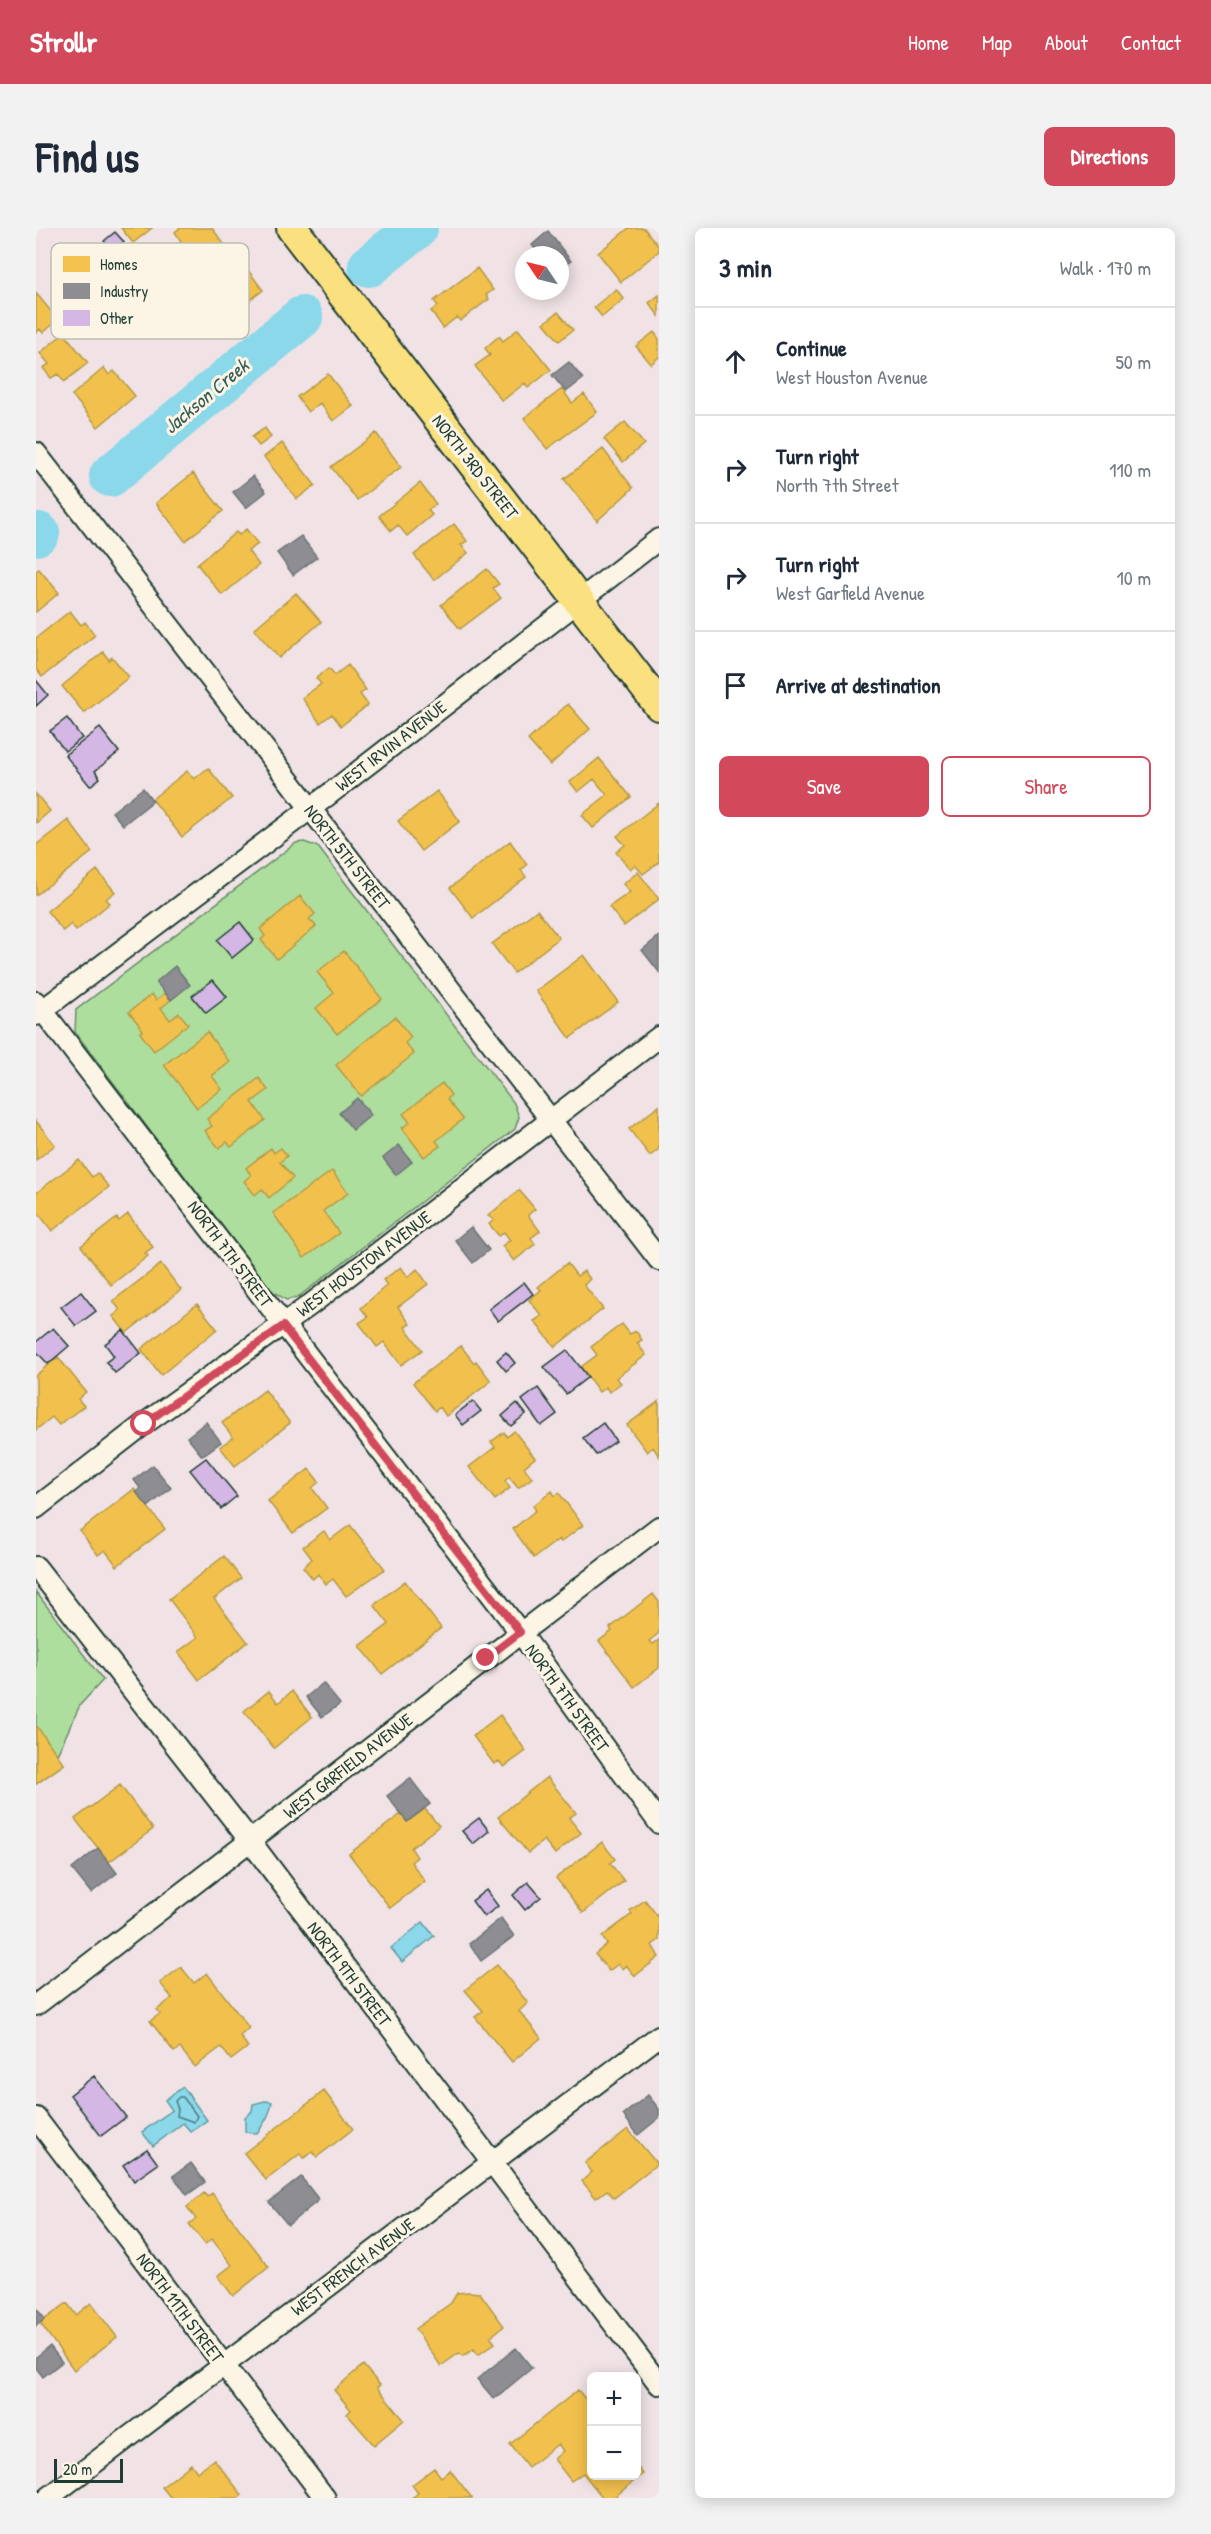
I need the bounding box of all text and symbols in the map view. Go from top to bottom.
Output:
text: Strollr [30,23,97,61]
text: Home [908,28,949,57]
text: Map [982,28,1012,57]
text: About [1045,28,1088,57]
text: Contact [1121,28,1181,57]
button: Directions [1044,127,1175,186]
text: Find us [36,128,139,185]
legend [51,243,249,339]
north arrow [515,246,569,300]
text: 3 min [719,250,772,285]
text: Homes [100,253,137,275]
text: Walk · 170 m [1060,254,1151,281]
text: Industry [100,280,148,302]
text: Other [100,307,134,329]
text: Continue [776,333,847,363]
icon: ahead [719,345,752,378]
text: 50 m [1115,348,1151,375]
water label: Jackson Creek [157,351,255,439]
text: West Houston Avenue [776,363,928,390]
street label: NORTH 3RD STREET [426,409,525,525]
text: Turn right [776,441,859,471]
icon: right [719,453,752,486]
text: 110 m [1109,456,1151,483]
text: North 7th Street [776,471,899,498]
text: Turn right [776,549,859,579]
icon: right [719,561,752,594]
text: 10 m [1117,564,1151,591]
text: West Garfield Avenue [776,579,925,606]
icon: arrive [719,669,752,702]
text: Arrive at destination [776,670,941,700]
street label: WEST IRVIN AVENUE [330,694,451,797]
button: Save [719,756,929,817]
button: Share [941,756,1151,817]
street label: NORTH 5TH STREET [299,799,397,915]
street label: NORTH 7TH STREET [182,1195,279,1313]
street label: WEST HOUSTON AVENUE [291,1205,436,1323]
route start [130,1410,156,1436]
street label: NORTH 7TH STREET [520,1639,615,1757]
route end [472,1644,498,1670]
street label: WEST GARFIELD AVENUE [278,1707,418,1824]
street label: NORTH 9TH STREET [302,1916,398,2032]
street label: WEST FRENCH AVENUE [286,2212,420,2321]
street label: NORTH 11TH STREET [131,2247,230,2368]
map controls [587,2372,641,2480]
button: + [587,2372,641,2426]
button: − [587,2426,641,2480]
scale bar [54,2456,123,2484]
text: 20 m [63,2458,92,2480]

